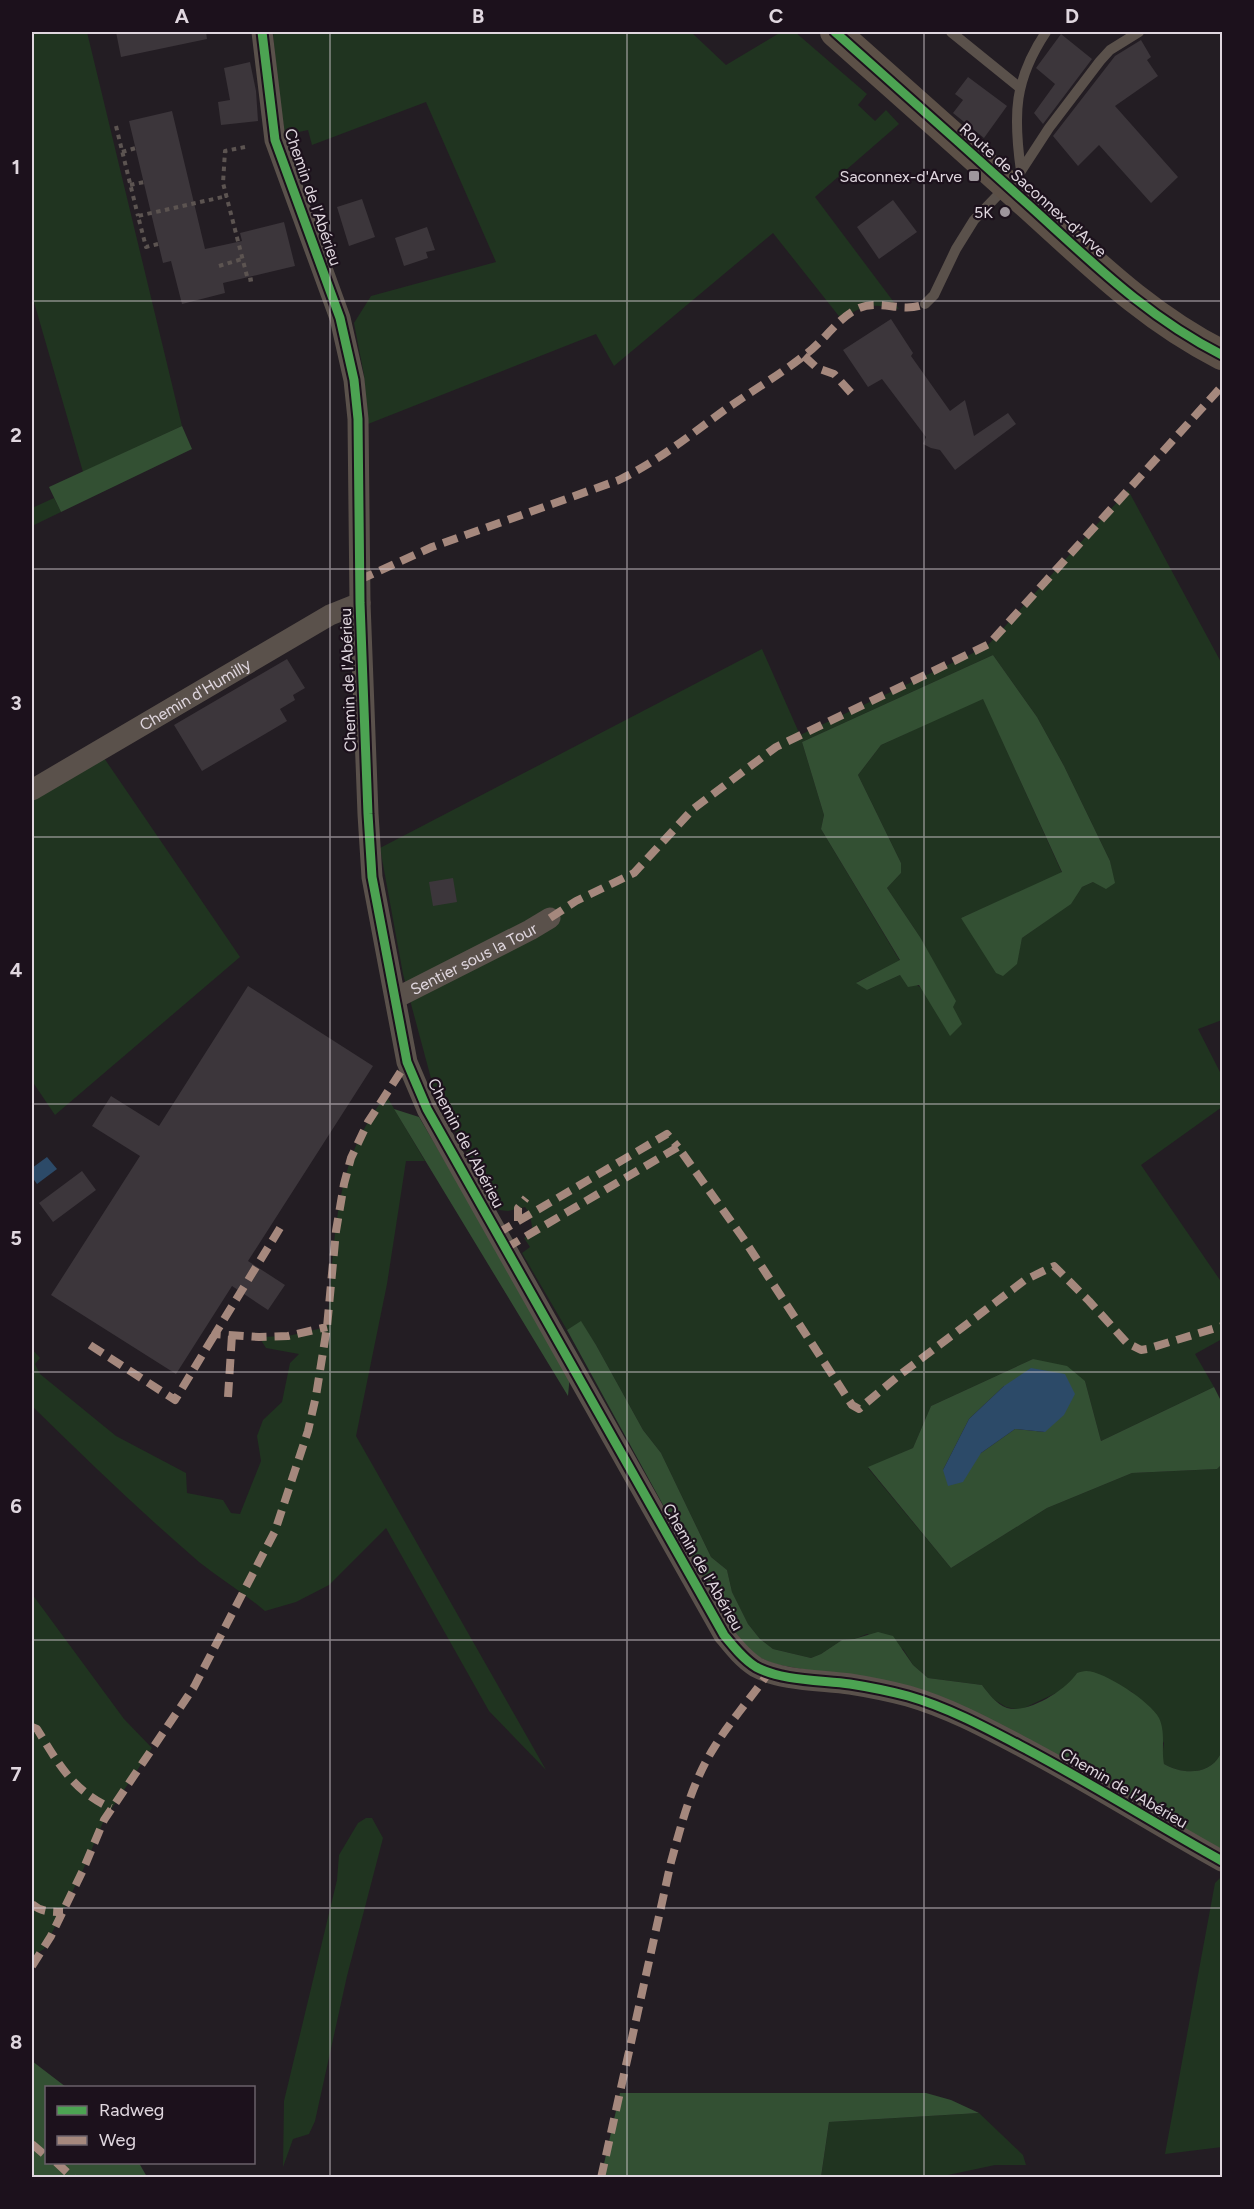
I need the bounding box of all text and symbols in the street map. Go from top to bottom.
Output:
text: A [175,4,190,28]
text: B [472,4,484,28]
text: C [769,4,783,28]
text: D [1065,4,1079,28]
street label: Route de Saconnex-d'Arve [956,119,1111,261]
street label: Chemin de l'Abérieu [281,126,345,268]
text: 1 [12,155,20,179]
place label: Saconnex-d'Arve [840,167,962,186]
marker: Saconnex-d'Arve [967,169,981,183]
place label: 5K [974,203,993,222]
marker: 5K [998,205,1012,219]
text: 2 [10,423,22,447]
street label: Chemin de l'Abérieu [336,608,360,752]
street label: Chemin d'Humilly [136,654,255,734]
text: 3 [10,691,22,715]
street label: Sentier sous la Tour [407,918,541,999]
text: 4 [10,958,23,982]
street label: Chemin de l'Abérieu [424,1075,508,1211]
text: 5 [10,1226,22,1250]
text: 6 [10,1494,22,1518]
street label: Chemin de l'Abérieu [659,1500,747,1634]
street label: Chemin de l'Abérieu [1057,1744,1191,1832]
text: 7 [10,1762,22,1786]
text: 8 [10,2030,22,2054]
legend [45,2086,255,2164]
text: Radweg [99,2099,164,2121]
text: Weg [99,2129,136,2151]

